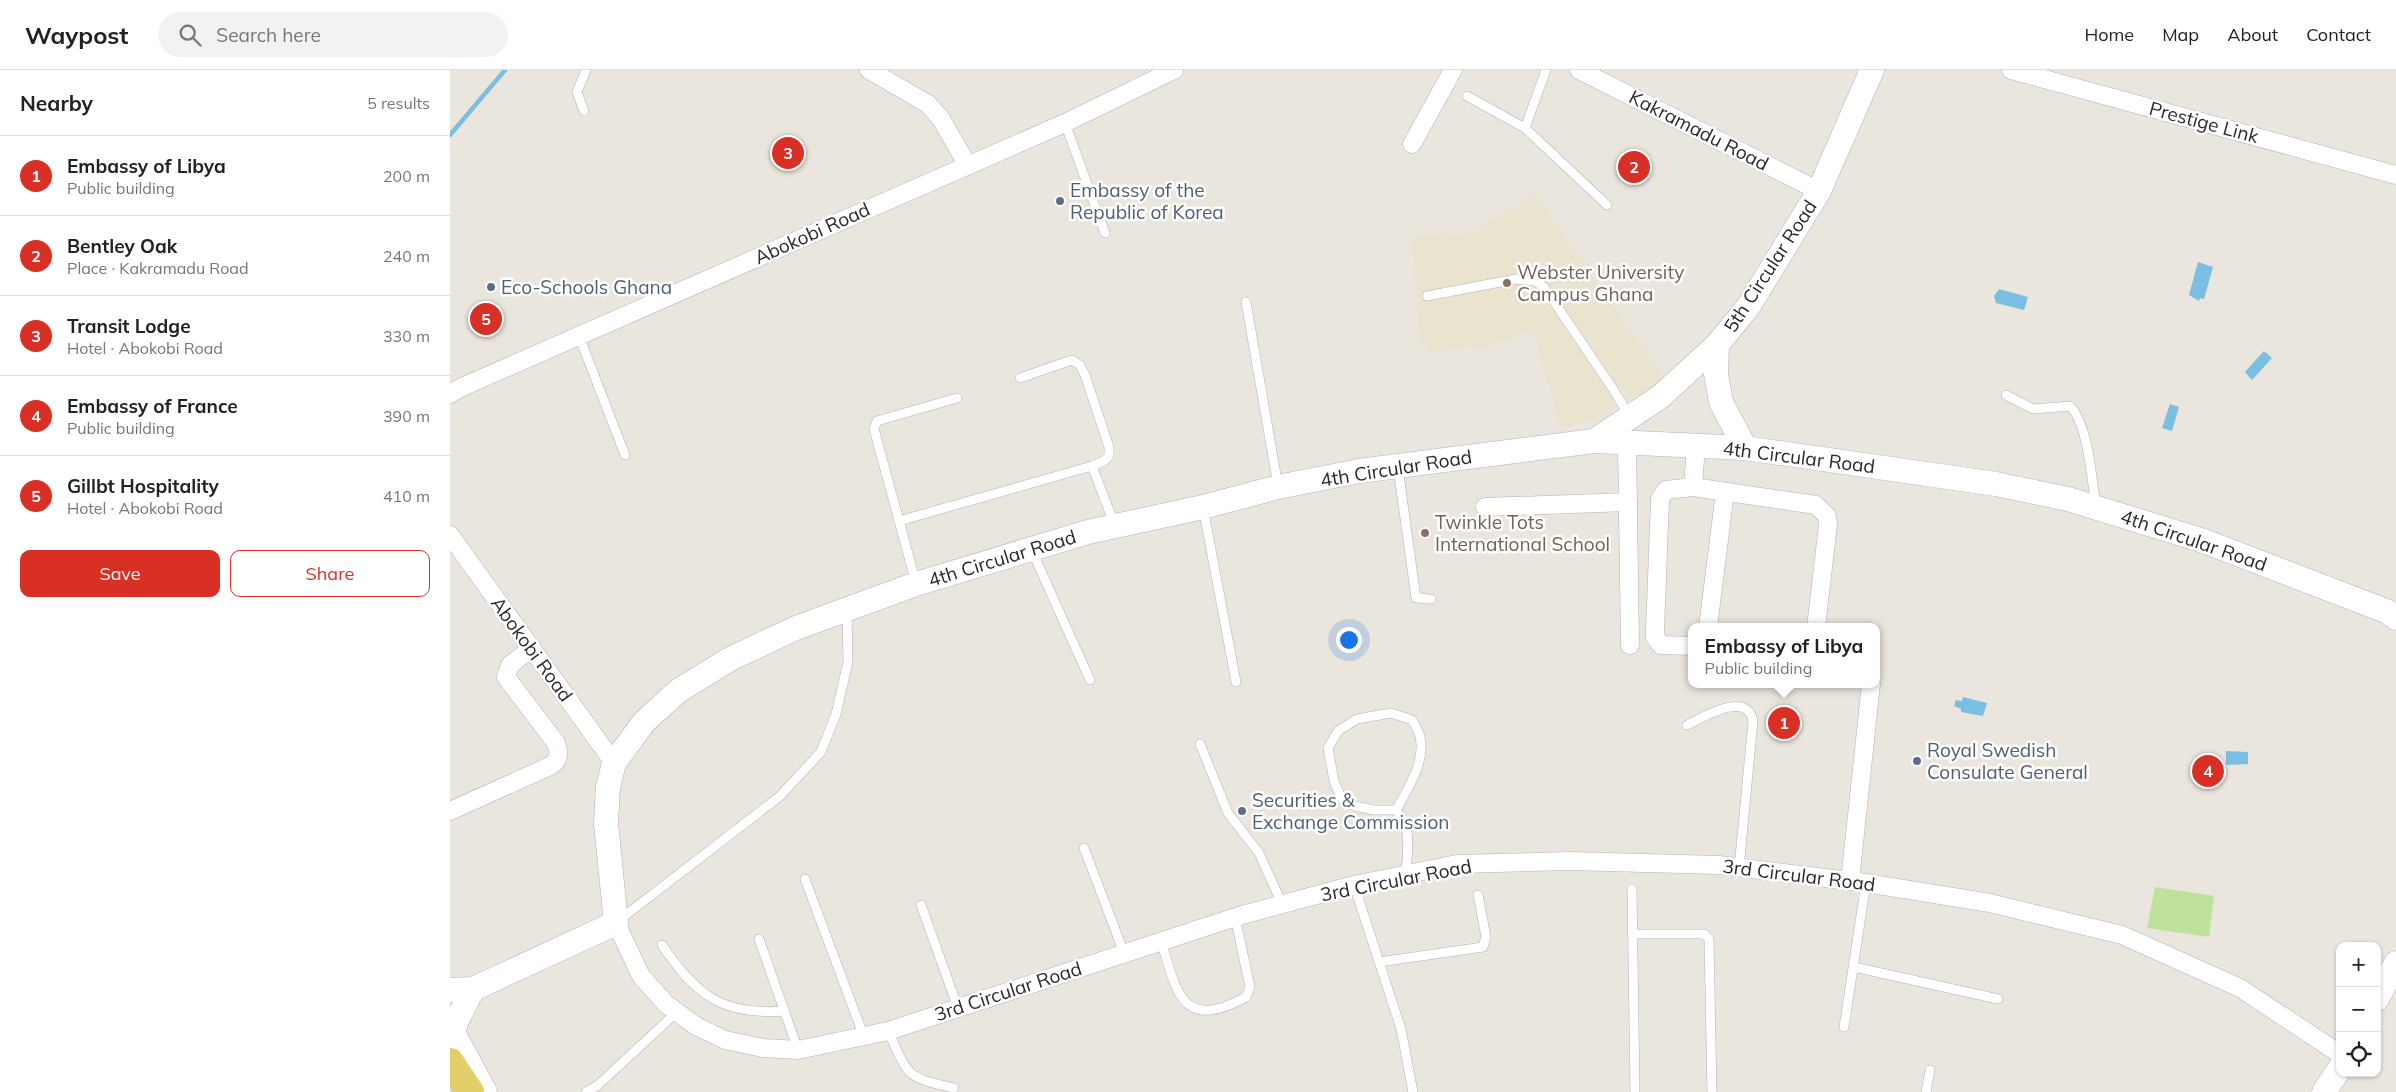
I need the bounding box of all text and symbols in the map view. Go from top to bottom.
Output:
search box [158,12,508,57]
text: Waypost [25,20,128,50]
icon: search [176,21,204,49]
text: Search here [216,23,321,47]
text: Home [2084,23,2134,46]
text: Map [2162,23,2199,46]
text: About [2227,23,2278,46]
text: Contact [2306,23,2371,46]
street label: Kakramadu Road [1625,84,1773,176]
text: Nearby [20,90,93,116]
text: 5 results [367,93,430,113]
street label: Prestige Link [2147,96,2262,148]
pin: 3 [772,134,804,172]
pin: 2 [1618,148,1650,186]
text: Embassy of Libya [67,154,226,178]
text: 1 [31,166,41,186]
text: 200 m [383,166,430,186]
text: Public building [67,178,175,198]
place label: Embassy of the Republic of Korea [1070,178,1224,224]
marker: Embassy of the Republic of Korea [1054,195,1066,207]
street label: 5th Circular Road [1718,195,1822,337]
street label: Abokobi Road [750,197,874,269]
text: Bentley Oak [67,234,177,258]
text: 2 [31,246,41,266]
text: 240 m [383,246,430,266]
text: Place · Kakramadu Road [67,258,249,278]
place label: Webster University Campus Ghana [1517,260,1684,306]
place label: Eco-Schools Ghana [501,275,672,299]
marker: Webster University Campus Ghana [1501,277,1513,289]
marker: Eco-Schools Ghana [485,281,497,293]
pin: 5 [470,300,502,338]
text: Transit Lodge [67,314,191,338]
text: 3 [31,326,41,346]
text: 330 m [383,326,430,346]
text: Hotel · Abokobi Road [67,338,223,358]
text: Embassy of France [67,394,238,418]
text: 4 [31,406,41,426]
text: 390 m [383,406,430,426]
text: Public building [67,418,175,438]
street label: 4th Circular Road [1722,436,1876,478]
street label: 4th Circular Road [1318,444,1474,492]
text: Gillbt Hospitality [67,474,219,498]
text: 5 [31,486,41,506]
text: 410 m [383,486,430,506]
text: Hotel · Abokobi Road [67,498,223,518]
street label: 4th Circular Road [2118,504,2270,576]
place label: Twinkle Tots International School [1435,510,1610,556]
street label: 4th Circular Road [925,524,1079,592]
marker: Twinkle Tots International School [1419,527,1431,539]
button: Save [20,550,220,597]
button: Share [230,550,430,597]
street label: Abokobi Road [486,592,578,706]
popup [1688,623,1880,688]
your location [1336,627,1362,653]
text: Embassy of Libya [1705,634,1863,658]
text: Public building [1705,658,1812,678]
pin: 1 [1768,704,1800,742]
place label: Royal Swedish Consulate General [1927,738,2088,784]
pin: 4 [2192,752,2224,790]
marker: Royal Swedish Consulate General [1911,755,1923,767]
place label: Securities & Exchange Commission [1252,788,1449,834]
marker: Securities & Exchange Commission [1236,805,1248,817]
street label: 3rd Circular Road [1318,854,1474,906]
street label: 3rd Circular Road [1721,854,1877,896]
map controls [2336,942,2381,1077]
button: + [2336,942,2381,987]
street label: 3rd Circular Road [931,956,1085,1026]
button: − [2336,987,2381,1032]
button: locate [2336,1032,2381,1077]

